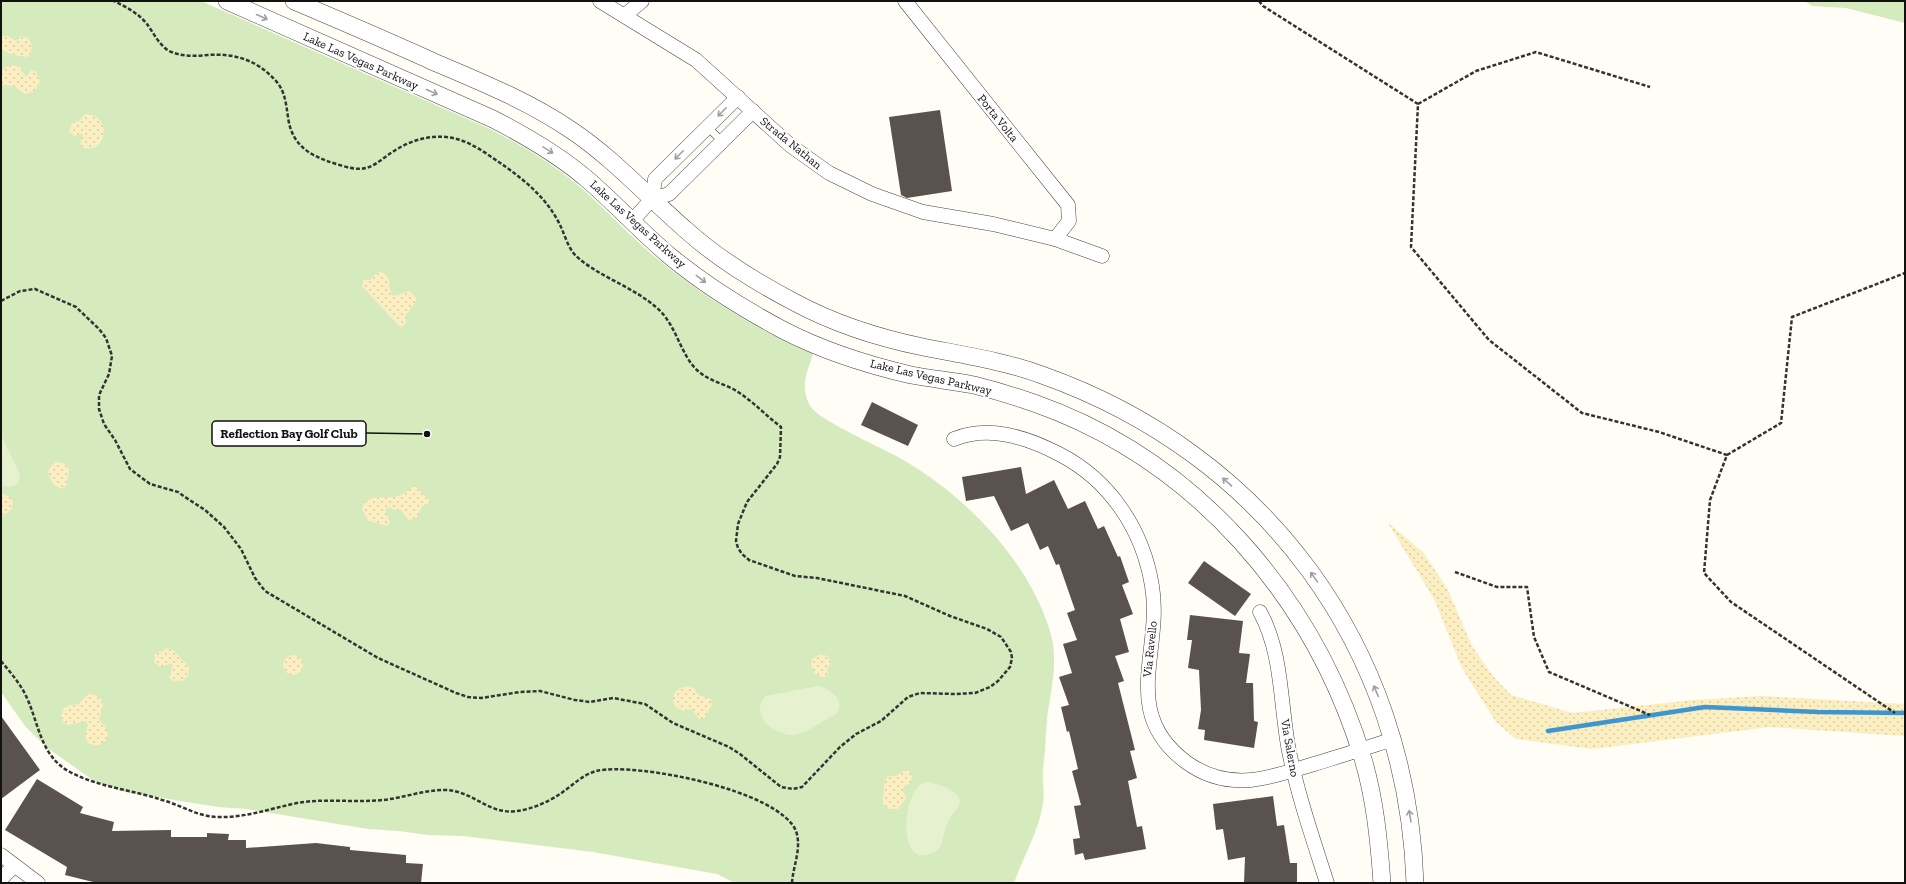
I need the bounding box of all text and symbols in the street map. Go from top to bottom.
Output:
one-way arrow [256,14,268,21]
street label: Lake Las Vegas Parkway [301,29,421,93]
one-way arrow [426,89,438,96]
street label: Porta Volta [975,91,1021,145]
one-way arrow [717,107,727,117]
street label: Strada Nathan [757,114,825,172]
one-way arrow [542,147,554,155]
one-way arrow [674,150,684,160]
street label: Lake Las Vegas Parkway [587,177,690,271]
one-way arrow [695,275,706,283]
street label: Lake Las Vegas Parkway [869,356,994,398]
callout: Reflection Bay Golf Club [212,421,366,446]
text: Reflection Bay Golf Club [220,426,358,441]
one-way arrow [1222,477,1233,486]
one-way arrow [1310,572,1319,583]
street label: Via Ravello [1140,620,1160,679]
one-way arrow [1372,686,1380,698]
street label: Via Salerno [1278,717,1302,778]
one-way arrow [1406,810,1414,823]

